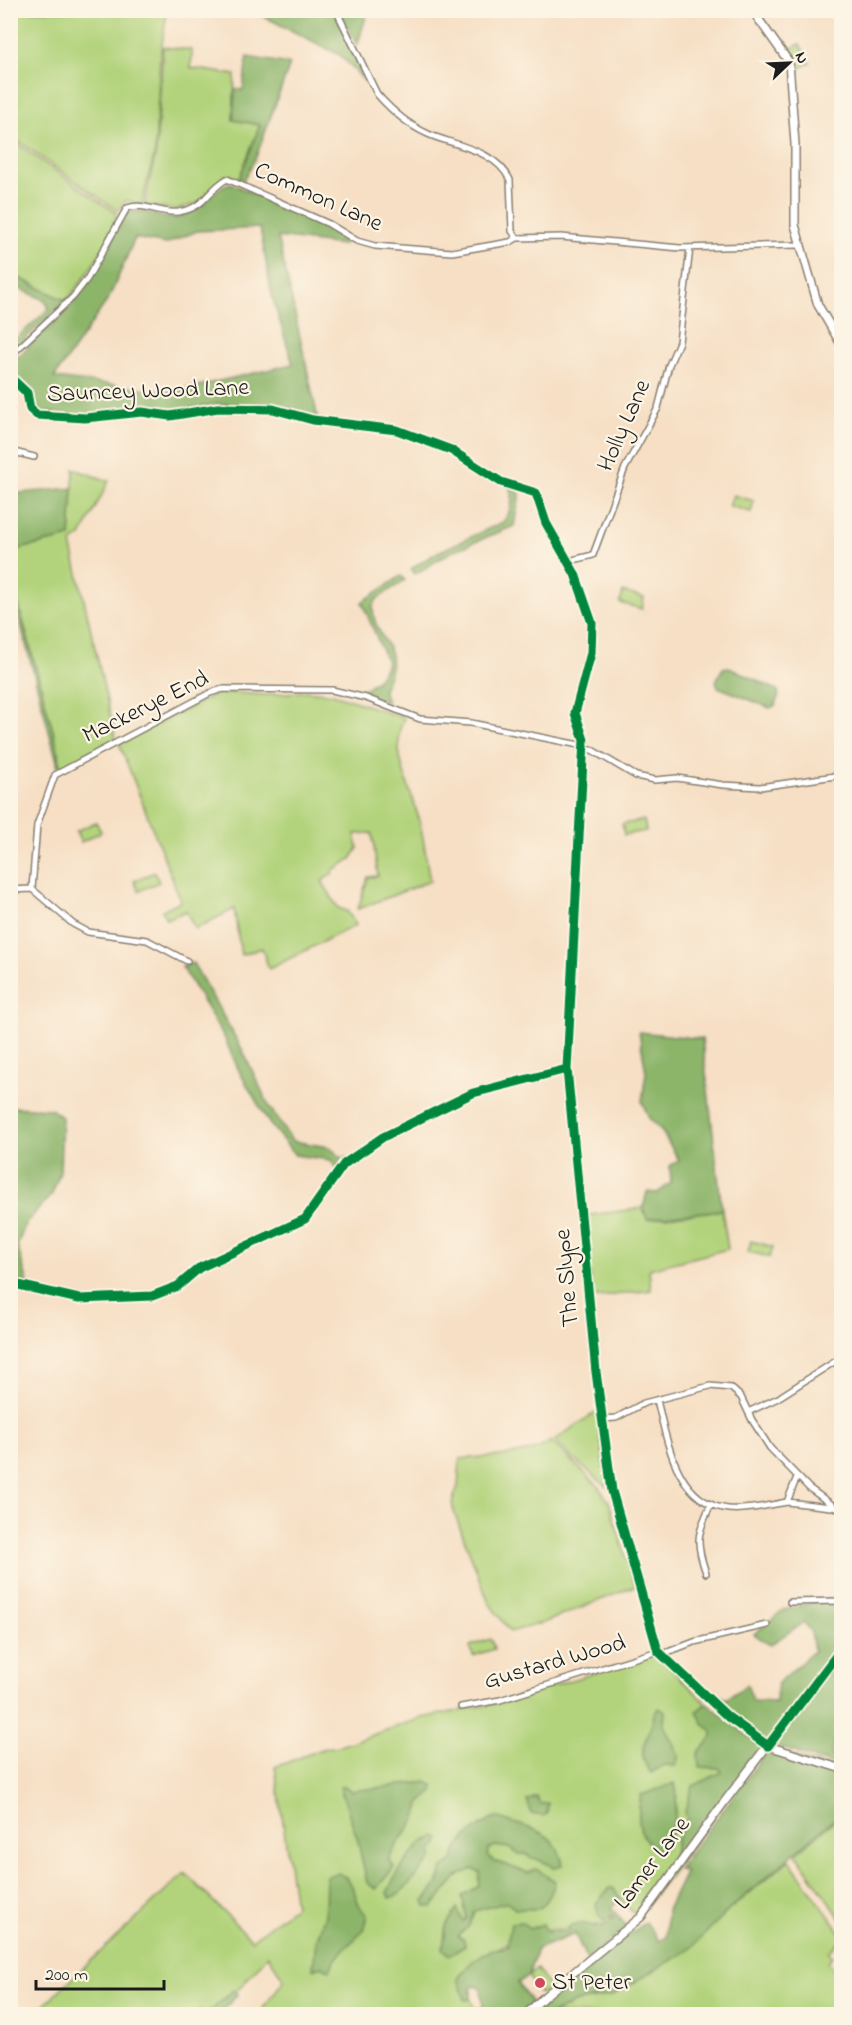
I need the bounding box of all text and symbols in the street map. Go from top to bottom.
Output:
north arrow [759,33,819,93]
text: N [788,48,814,68]
street label: Common Lane [248,154,388,242]
street label: Sauncey Wood Lane [46,371,250,414]
street label: Holly Lane [589,374,662,478]
street label: Mackerye End [77,662,216,755]
street label: The Slype [546,1227,591,1329]
street label: Gustard Wood [480,1626,630,1700]
street label: Lamer Lane [606,1810,700,1918]
scale bar [36,1953,164,1991]
text: 200 m [45,1963,88,1989]
place label: St Peter [552,1966,631,2001]
marker: St Peter [533,1976,547,1990]

